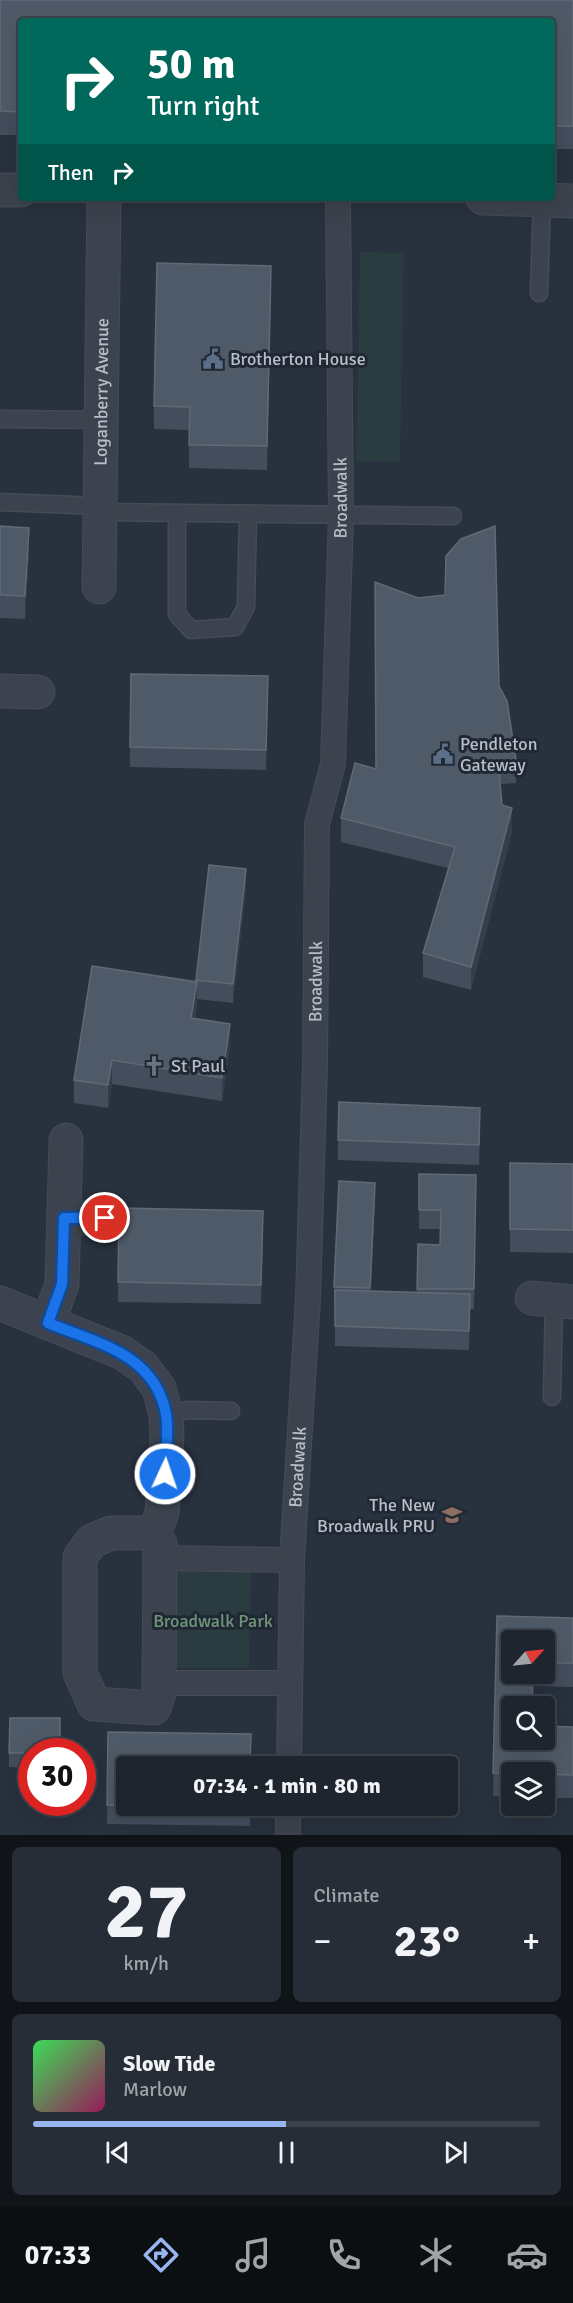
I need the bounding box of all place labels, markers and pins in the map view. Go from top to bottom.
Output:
public building icon: Brotherton House [201,347,225,371]
place label: Brotherton House [230,348,366,370]
place label: Pendleton Gateway [460,733,538,776]
public building icon: Pendleton Gateway [431,742,455,766]
church icon: St Paul [142,1054,166,1078]
place label: St Paul [171,1055,225,1077]
pin [79,1192,130,1243]
place label: The New Broadwalk PRU [317,1494,435,1537]
school or university icon: The New Broadwalk PRU [440,1503,464,1527]

